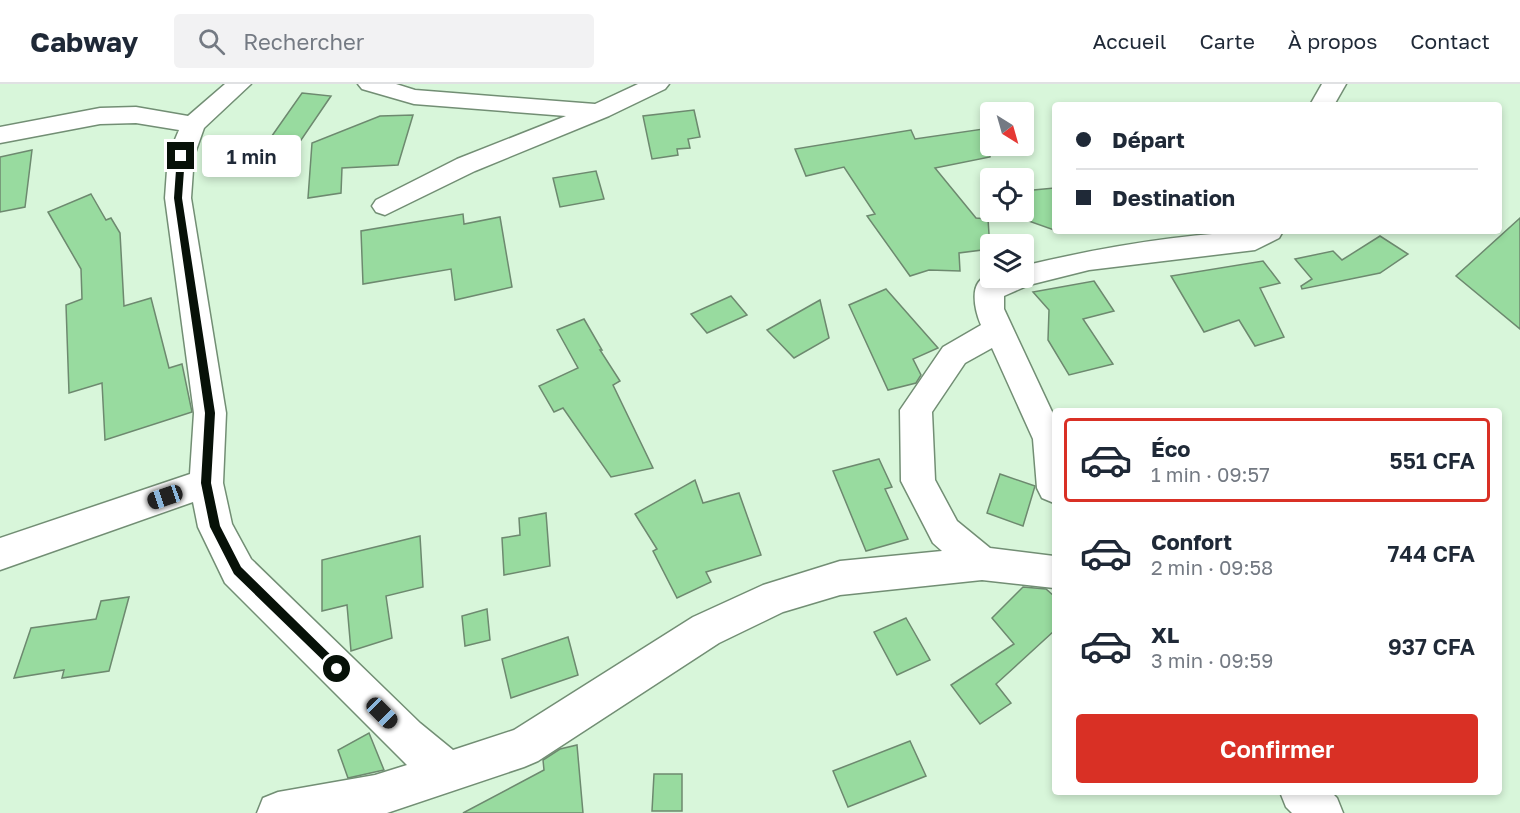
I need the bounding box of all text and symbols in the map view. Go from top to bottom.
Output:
search box [174,14,594,68]
text: Cabway [30,25,138,58]
icon: search [195,25,228,58]
text: Rechercher [243,28,364,55]
text: Accueil [1093,28,1166,54]
text: Carte [1199,28,1255,54]
text: À propos [1288,28,1377,54]
text: Contact [1410,28,1490,54]
north arrow [980,102,1034,156]
map controls [980,102,1034,288]
text: Départ [1112,126,1185,153]
callout: 1 min [202,135,301,177]
route end [167,142,194,169]
text: 1 min [226,144,277,168]
button: locate [980,168,1034,222]
text: Destination [1112,184,1235,211]
button: layers [980,234,1034,288]
icon: car [1079,433,1133,487]
text: Éco [1151,435,1190,462]
text: 551 CFA [1390,447,1475,474]
text: 1 min · 09:57 [1151,462,1270,486]
car [145,483,185,511]
icon: car [1079,526,1133,580]
text: Confort [1151,528,1232,555]
text: 744 CFA [1387,540,1475,567]
text: 2 min · 09:58 [1151,555,1273,579]
icon: car [1079,619,1133,673]
text: XL [1151,621,1179,648]
text: 937 CFA [1388,633,1475,660]
text: 3 min · 09:59 [1151,648,1273,672]
route start [323,655,350,682]
car [363,694,401,732]
button: Confirmer [1076,714,1478,783]

